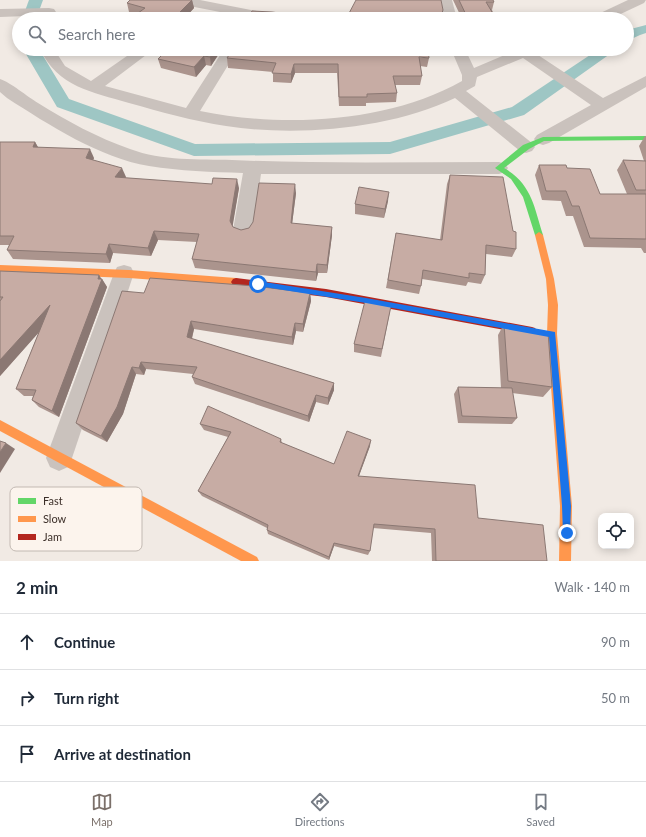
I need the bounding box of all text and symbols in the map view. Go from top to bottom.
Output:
search box [12,12,634,56]
icon: search [26,23,48,45]
text: Search here [58,25,135,43]
route start [249,275,267,293]
legend [10,487,142,551]
text: Fast [43,494,63,507]
text: Slow [43,512,67,525]
map controls [598,513,634,549]
button: locate [598,513,634,549]
route end [558,524,576,542]
text: Jam [43,530,62,543]
text: 2 min [16,577,58,598]
text: Walk · 140 m [554,579,630,595]
icon: ahead [16,631,38,653]
text: Continue [54,633,115,651]
text: 90 m [601,634,630,650]
icon: right [16,687,38,709]
text: Turn right [54,689,119,707]
text: 50 m [601,690,630,706]
icon: arrive [16,743,38,765]
text: Arrive at destination [54,745,191,763]
tab: Map [91,791,113,828]
tab: Directions [295,791,344,828]
tab: Saved [526,791,555,828]

